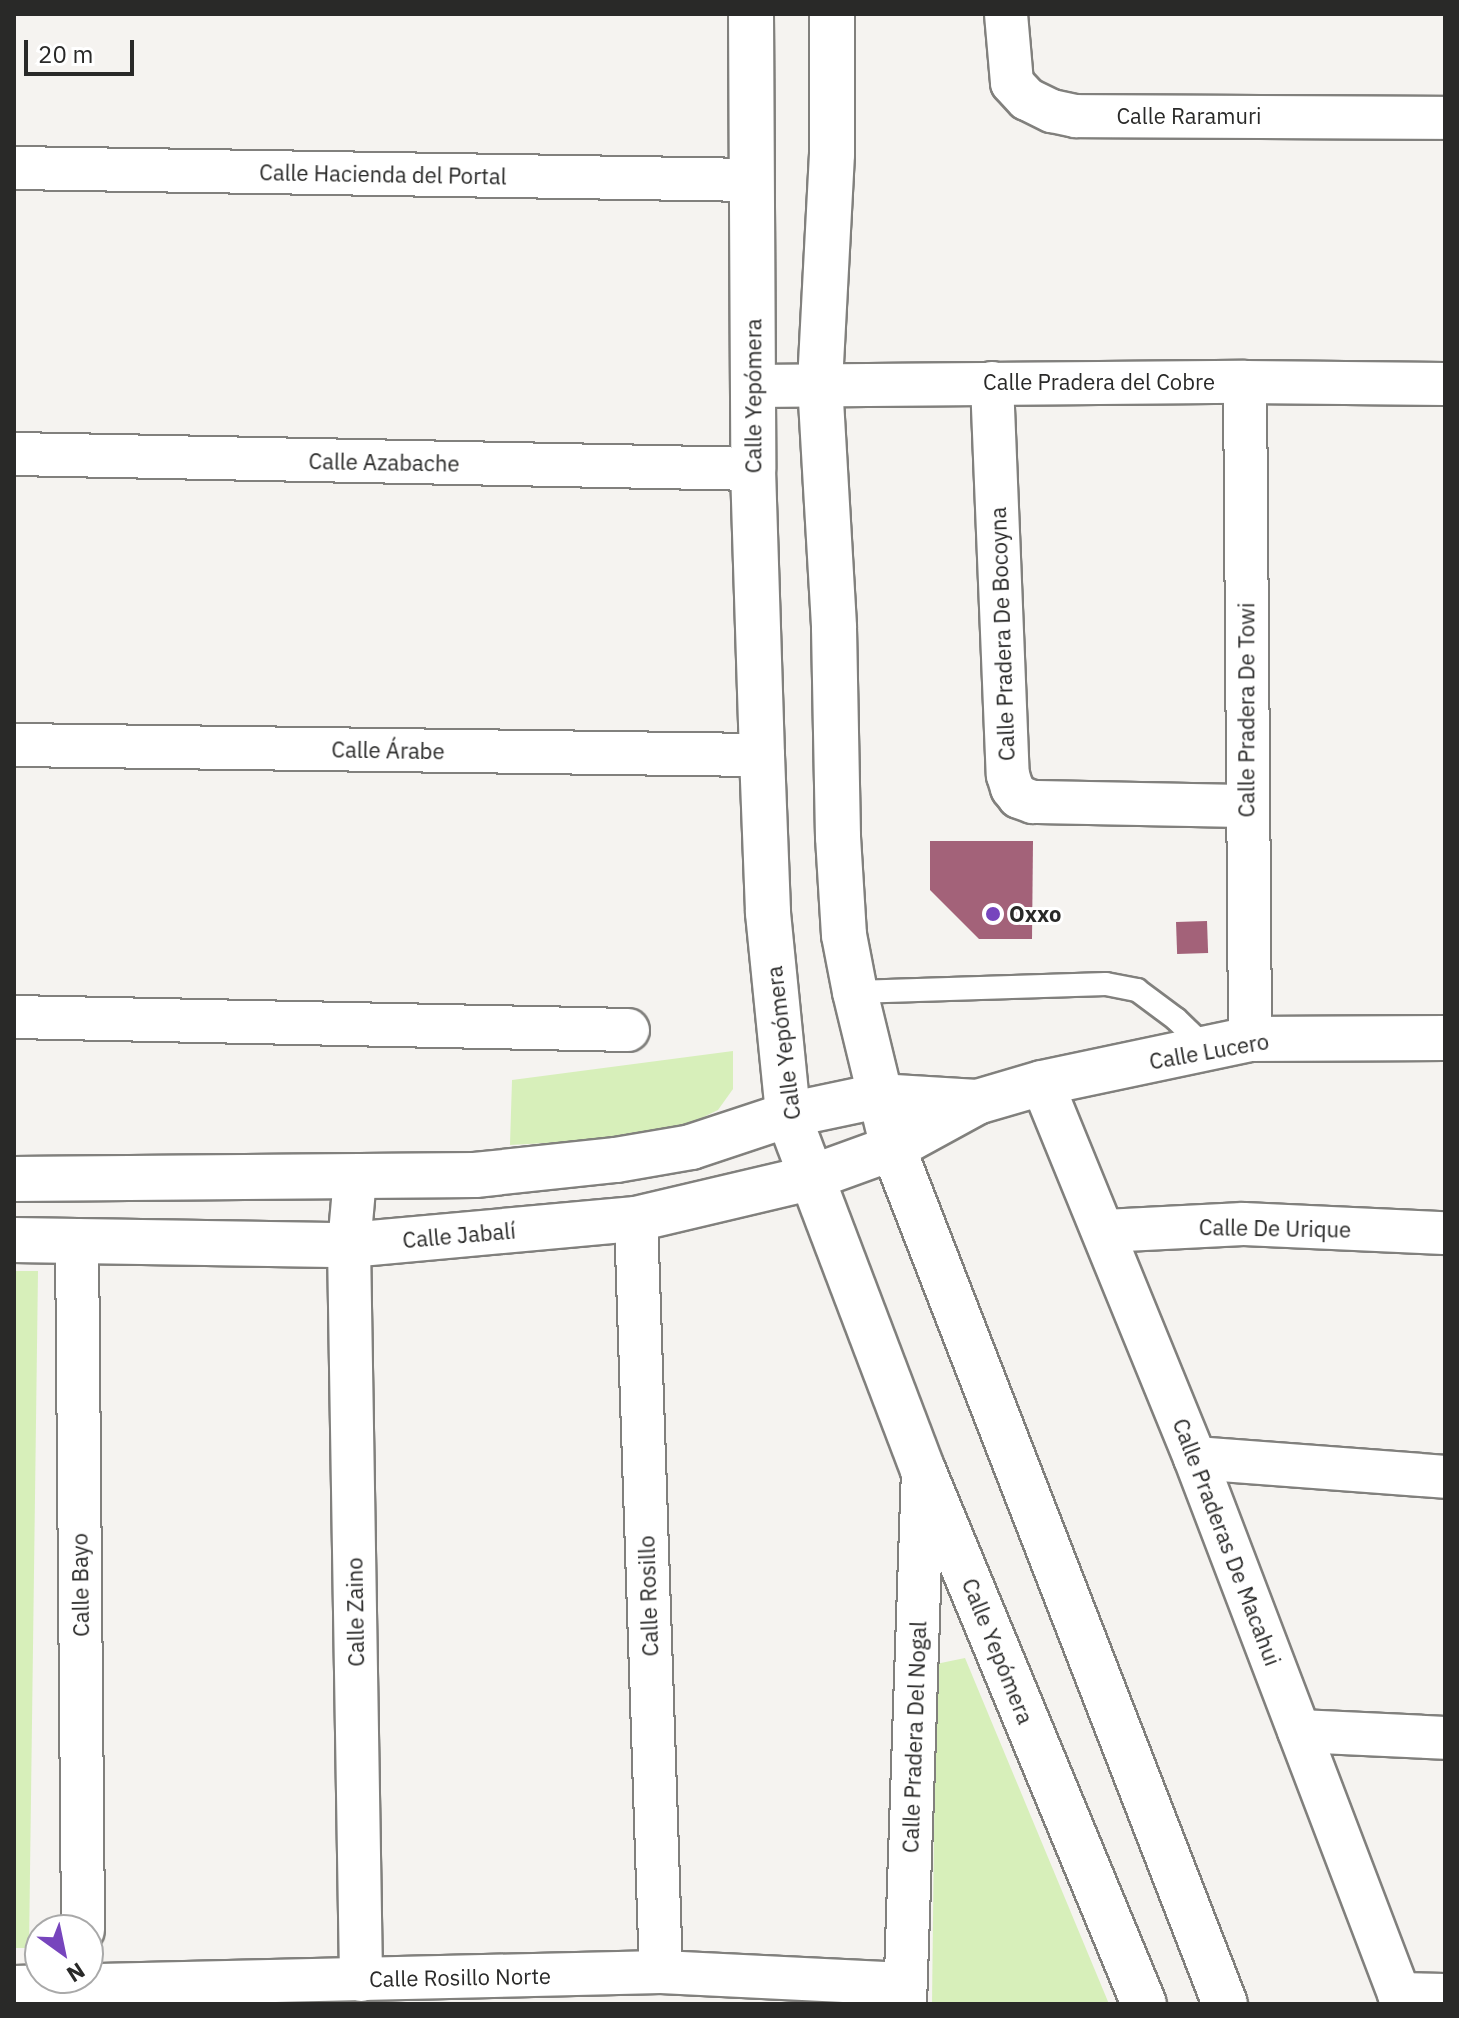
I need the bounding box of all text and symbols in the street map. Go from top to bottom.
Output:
scale bar [28,24,138,74]
text: 20 m [38,38,93,70]
street label: Calle Raramuri [1116,103,1262,129]
street label: Calle Hacienda del Portal [259,159,507,189]
street label: Calle Yepómera [740,319,766,473]
street label: Calle Pradera del Cobre [983,369,1215,395]
street label: Calle Azabache [308,447,460,477]
street label: Calle Pradera De Bocoyna [984,507,1020,761]
street label: Calle Pradera De Towi [1233,603,1259,817]
street label: Calle Árabe [331,736,445,764]
place label: Oxxo [1009,901,1061,927]
marker: Oxxo [984,905,1002,923]
street label: Calle Yepómera [760,965,806,1121]
street label: Calle Lucero [1147,1027,1271,1075]
street label: Calle De Urique [1199,1213,1351,1243]
street label: Calle Jabalí [401,1217,517,1253]
street label: Calle Praderas De Macahui [1168,1415,1286,1669]
street label: Calle Bayo [66,1533,94,1637]
street label: Calle Rosillo [633,1535,663,1657]
street label: Calle Zaino [341,1557,369,1667]
street label: Calle Yepómera [957,1574,1039,1728]
street label: Calle Pradera Del Nogal [897,1620,931,1854]
north arrow [24,1914,104,1994]
text: N [62,1956,91,1989]
street label: Calle Rosillo Norte [369,1962,551,1992]

